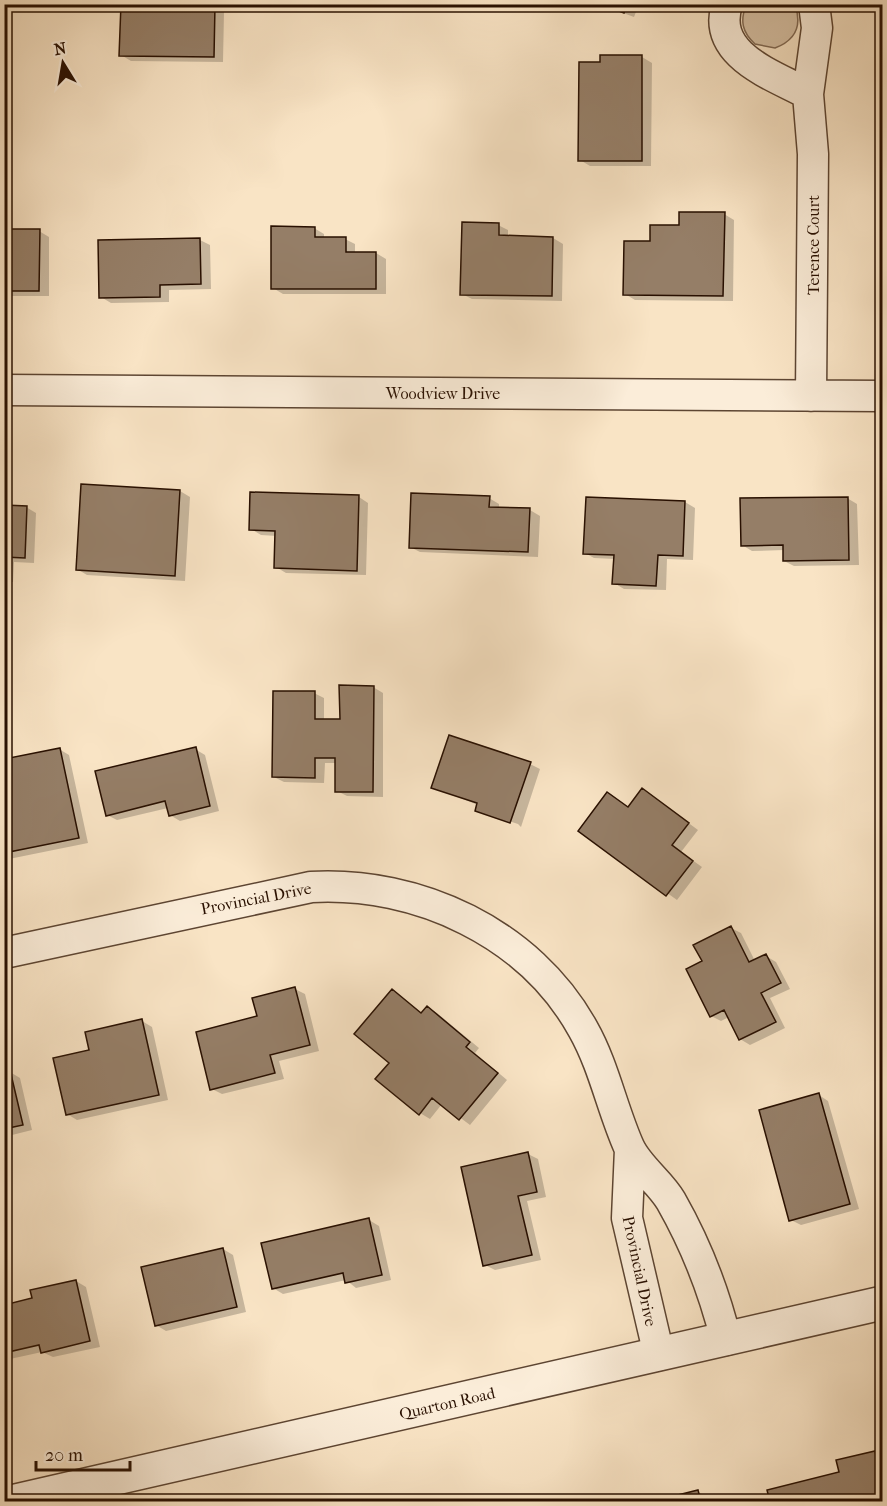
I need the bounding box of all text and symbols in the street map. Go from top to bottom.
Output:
north arrow [33,33,93,93]
text: N [52,38,69,59]
street label: Terence Court [804,195,823,295]
street label: Woodview Drive [385,384,500,403]
street label: Provincial Drive [199,878,313,919]
street label: Provincial Drive [619,1214,660,1328]
street label: Quarton Road [397,1383,497,1424]
scale bar [36,1434,130,1472]
text: 20 m [45,1445,83,1466]

